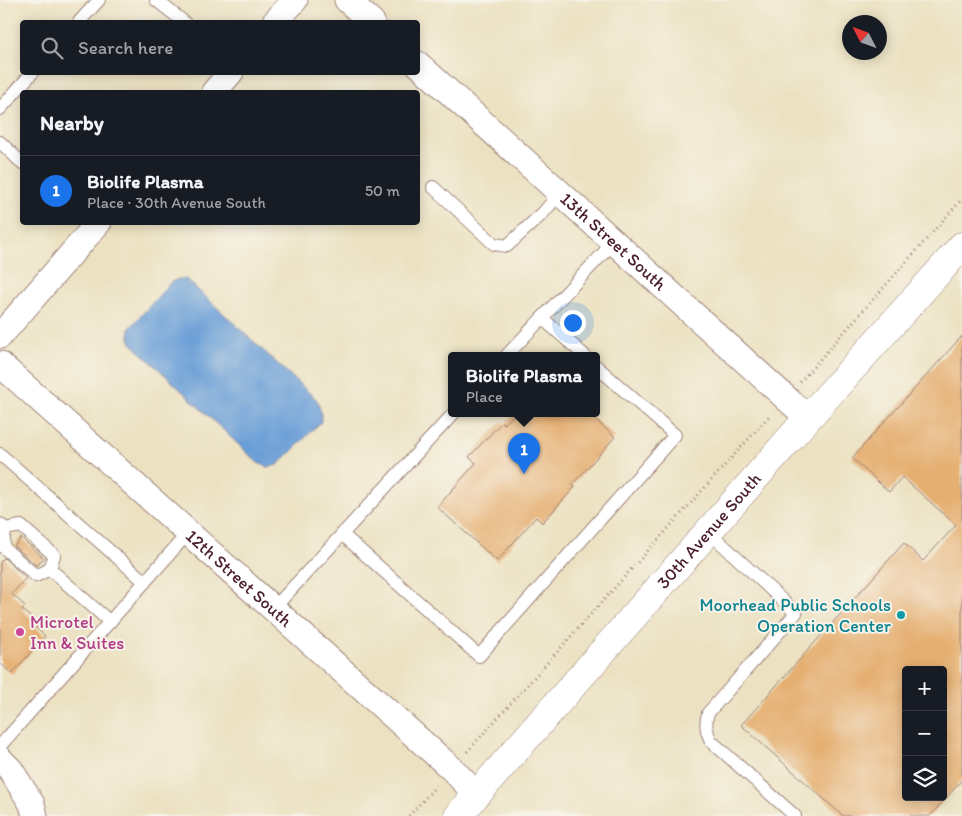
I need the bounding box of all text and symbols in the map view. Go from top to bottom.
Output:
north arrow [842,15,887,60]
search box [20,20,420,75]
icon: search [38,34,66,62]
text: Search here [78,36,173,59]
text: Nearby [40,110,104,135]
text: Biolife Plasma [87,170,204,193]
text: 1 [52,181,60,200]
text: 50 m [365,181,400,200]
street label: 13th Street South [556,188,671,295]
text: Place · 30th Avenue South [87,193,266,212]
your location [560,310,586,336]
popup [448,352,600,417]
text: Biolife Plasma [466,364,582,387]
text: Place [466,387,503,406]
pin: 1 [508,433,540,474]
street label: 30th Avenue South [652,468,766,593]
street label: 12th Street South [181,525,297,632]
place label: Moorhead Public Schools Operation Center [699,594,892,637]
marker: Moorhead Public Schools Operation Center [895,609,907,621]
place label: Microtel Inn & Suites [30,611,124,654]
marker: Microtel Inn & Suites [14,626,26,638]
map controls [902,666,947,801]
button: + [902,666,947,711]
button: − [902,711,947,756]
button: layers [902,756,947,801]

